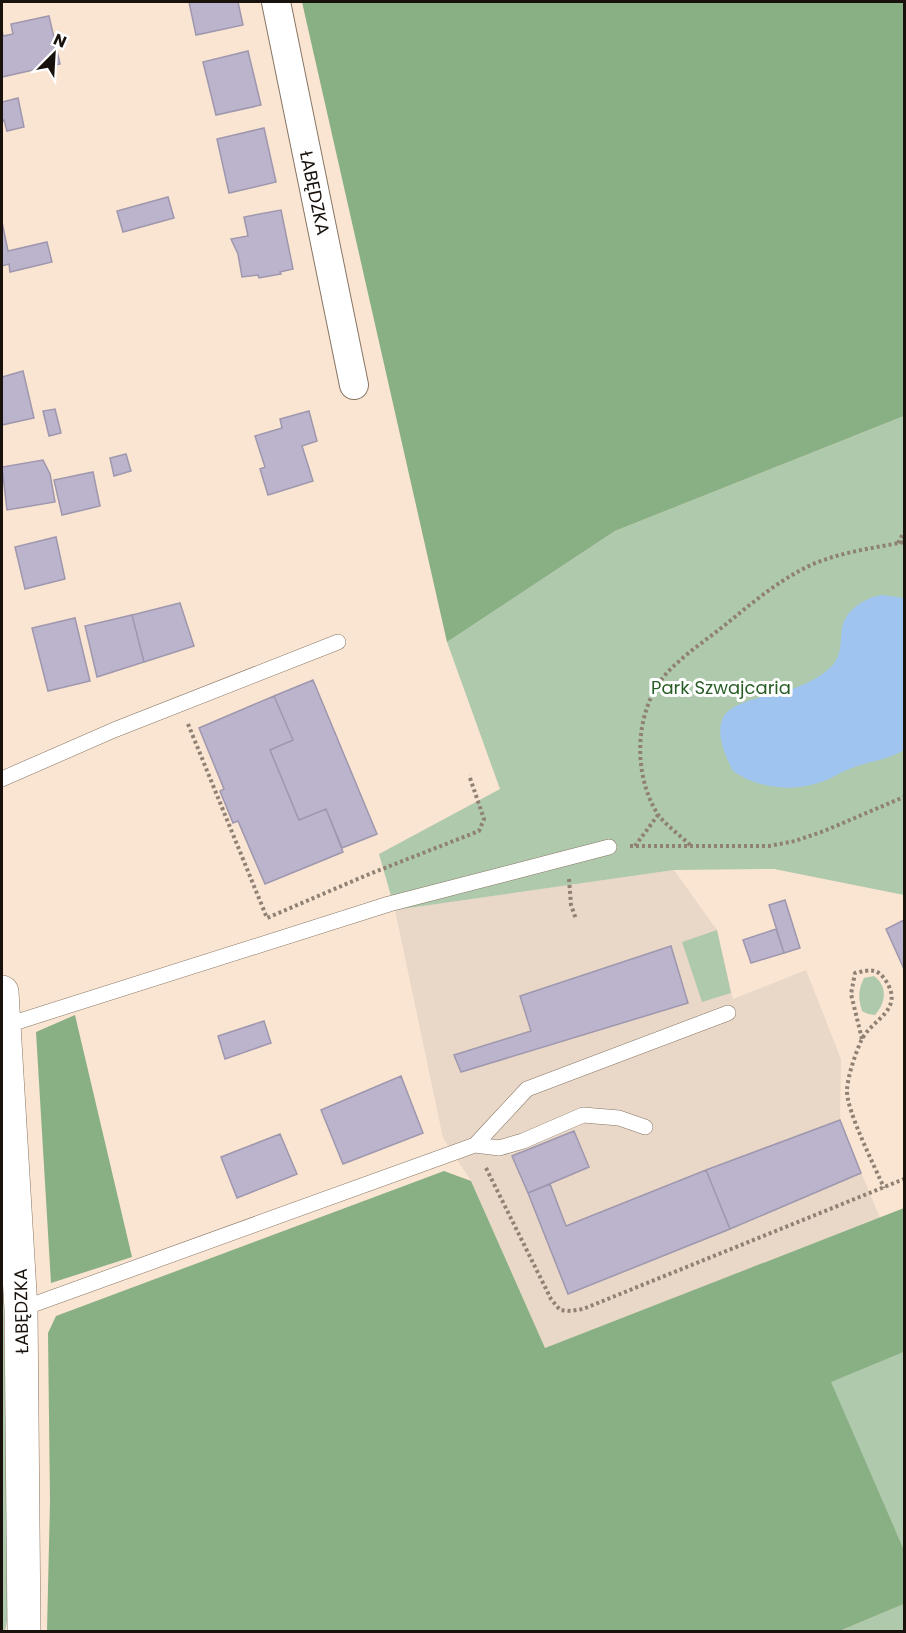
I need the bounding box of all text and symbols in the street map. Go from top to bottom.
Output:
north arrow [24,24,84,84]
text: N [50,28,70,54]
street label: ŁABĘDZKA [294,149,336,237]
park label: Park Szwajcaria [651,675,791,700]
street label: ŁABĘDZKA [8,1268,34,1354]

